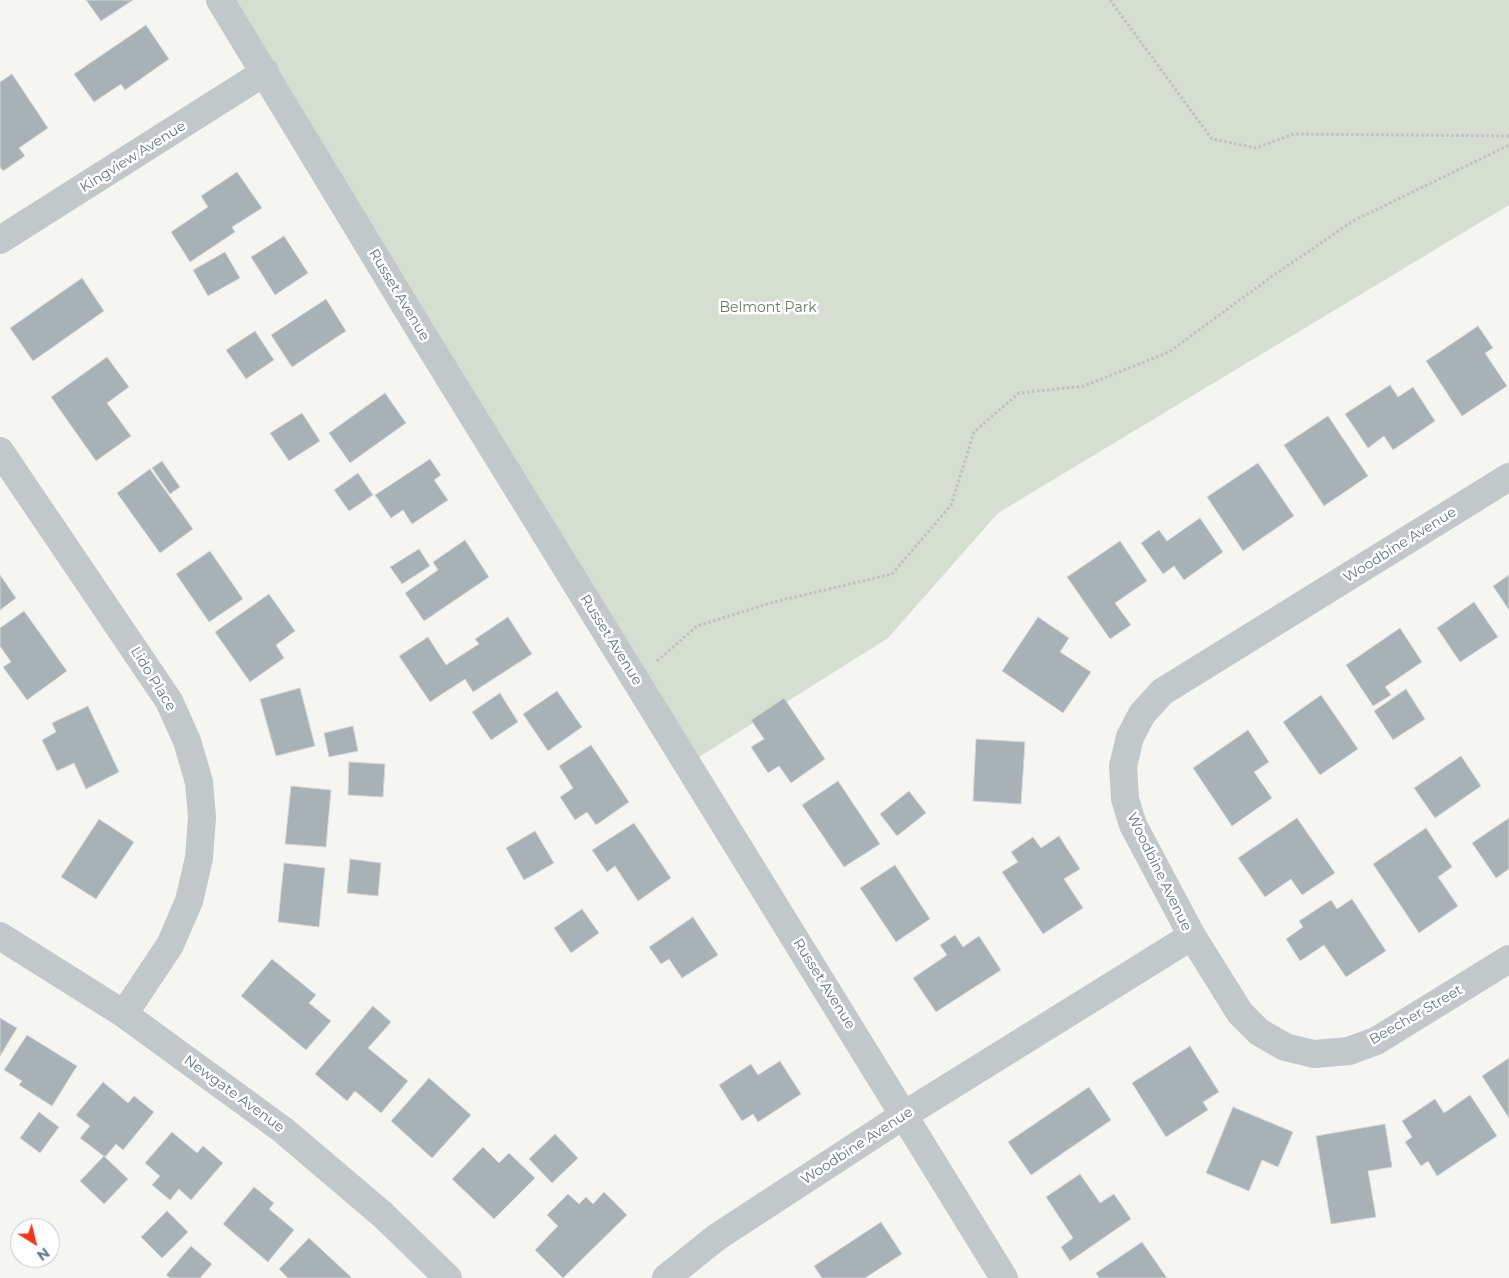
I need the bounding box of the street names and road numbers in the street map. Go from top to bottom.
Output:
street label: Kingview Avenue [77,118,189,196]
street label: Russet Avenue [365,246,433,344]
street label: Woodbine Avenue [1341,504,1459,586]
street label: Russet Avenue [576,592,646,688]
street label: Lido Place [127,644,179,714]
street label: Woodbine Avenue [1123,810,1195,934]
street label: Russet Avenue [789,936,859,1032]
street label: Beecher Street [1366,982,1466,1048]
street label: Newgate Avenue [181,1052,287,1136]
street label: Woodbine Avenue [798,1104,916,1188]

